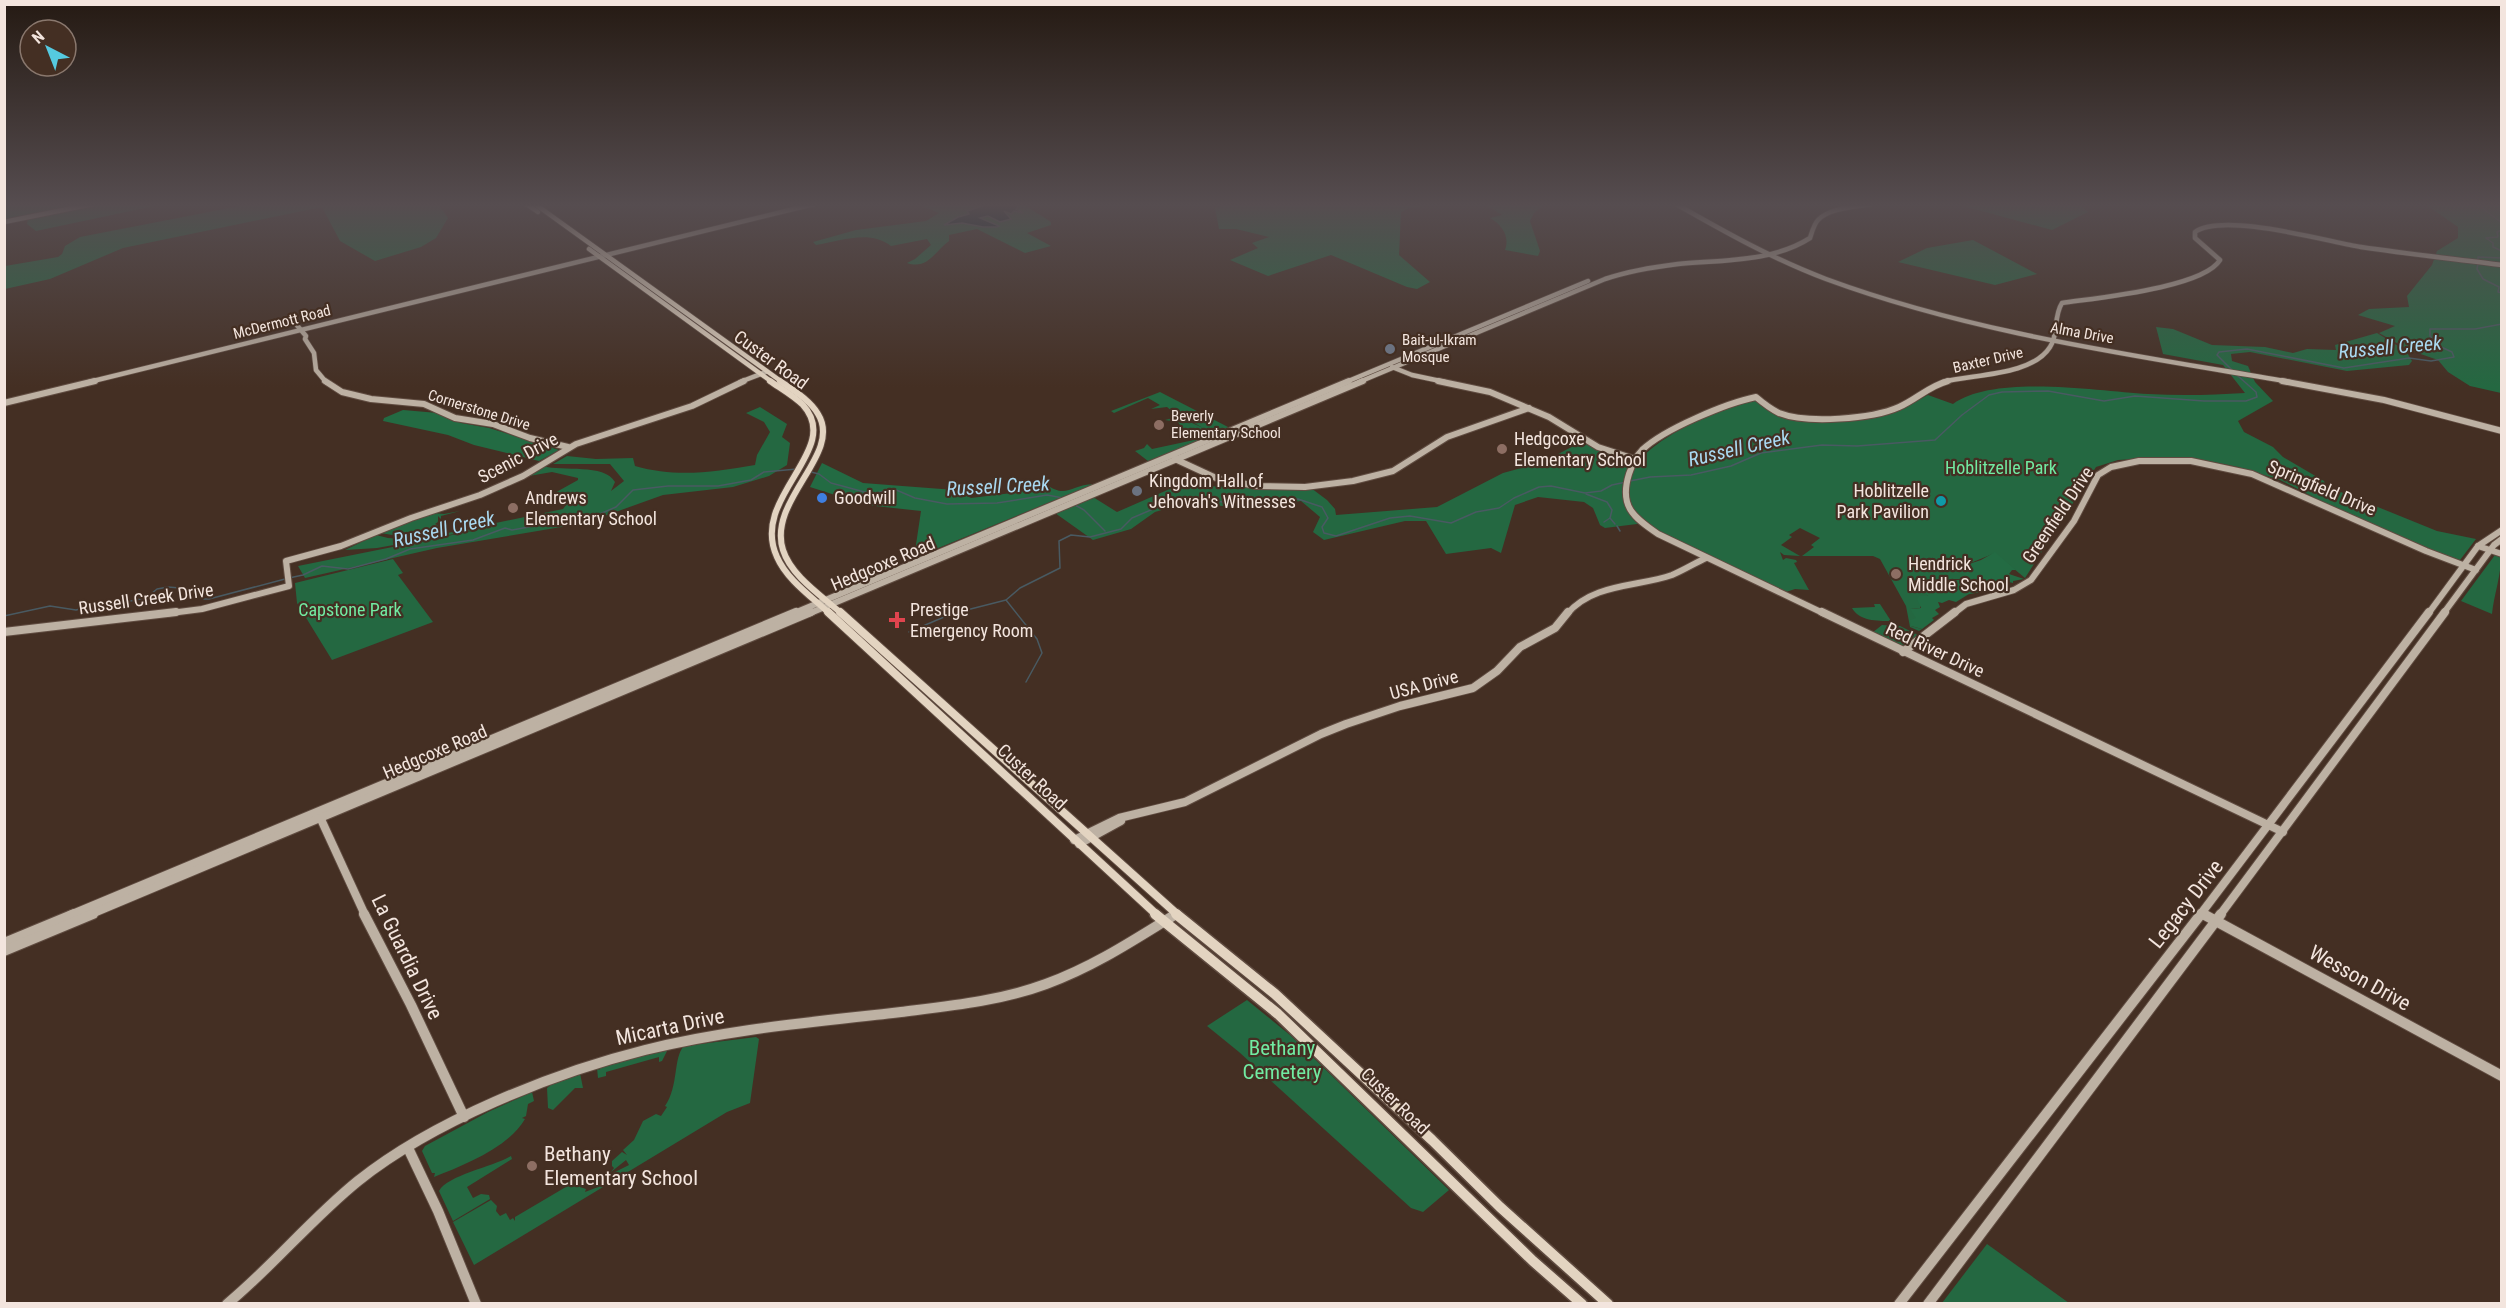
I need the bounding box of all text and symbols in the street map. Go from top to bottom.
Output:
north arrow [18,18,78,78]
text: N [28,27,48,48]
street label: McDermott Road [231,301,333,343]
street label: Alma Drive [2049,319,2115,347]
street label: Custer Road [730,326,813,394]
water label: Russell Creek [2337,330,2444,363]
place label: Bait-ul-Ikram Mosque [1402,331,1477,366]
marker: Bait-ul-Ikram Mosque [1383,342,1397,356]
street label: Baxter Drive [1951,343,2025,377]
street label: Cornerstone Drive [426,386,532,434]
place label: Beverly Elementary School [1171,407,1281,442]
marker: Beverly Elementary School [1152,418,1166,432]
water label: Russell Creek [1686,424,1793,471]
street label: Scenic Drive [474,428,561,487]
place label: Hedgcoxe Elementary School [1514,428,1646,470]
marker: Hedgcoxe Elementary School [1495,442,1509,456]
street label: Springfield Drive [2265,455,2380,520]
park label: Hoblitzelle Park [1945,457,2057,478]
street label: Greenfield Drive [2018,462,2098,567]
place label: Kingdom Hall of Jehovah's Witnesses [1149,470,1296,512]
water label: Russell Creek [946,471,1052,501]
place label: Hoblitzelle Park Pavilion [1837,480,1929,522]
marker: Kingdom Hall of Jehovah's Witnesses [1130,484,1144,498]
place label: Andrews Elementary School [525,487,657,529]
place label: Goodwill [834,487,896,508]
marker: Goodwill [815,491,829,505]
marker: Hoblitzelle Park Pavilion [1934,494,1948,508]
marker: Andrews Elementary School [506,501,520,515]
water label: Russell Creek [391,505,498,552]
street label: Hedgcoxe Road [828,532,938,595]
place label: Hendrick Middle School [1908,553,2009,595]
marker: Hendrick Middle School [1889,567,1903,581]
street label: Russell Creek Drive [77,579,215,618]
park label: Capstone Park [298,599,402,620]
place label: Prestige Emergency Room [910,599,1033,641]
marker: Prestige Emergency Room [888,611,906,629]
street label: Red River Drive [1883,618,1988,682]
street label: USA Drive [1387,665,1460,704]
street label: Hedgcoxe Road [380,720,490,783]
street label: Custer Road [993,739,1071,814]
street label: Legacy Drive [2144,855,2228,953]
street label: La Guardia Drive [366,891,448,1023]
street label: Wesson Drive [2305,940,2415,1016]
street label: Micarta Drive [614,1004,727,1050]
park label: Bethany Cemetery [1243,1036,1322,1084]
street label: Custer Road [1357,1063,1434,1138]
place label: Bethany Elementary School [544,1142,698,1190]
marker: Bethany Elementary School [525,1159,539,1173]

